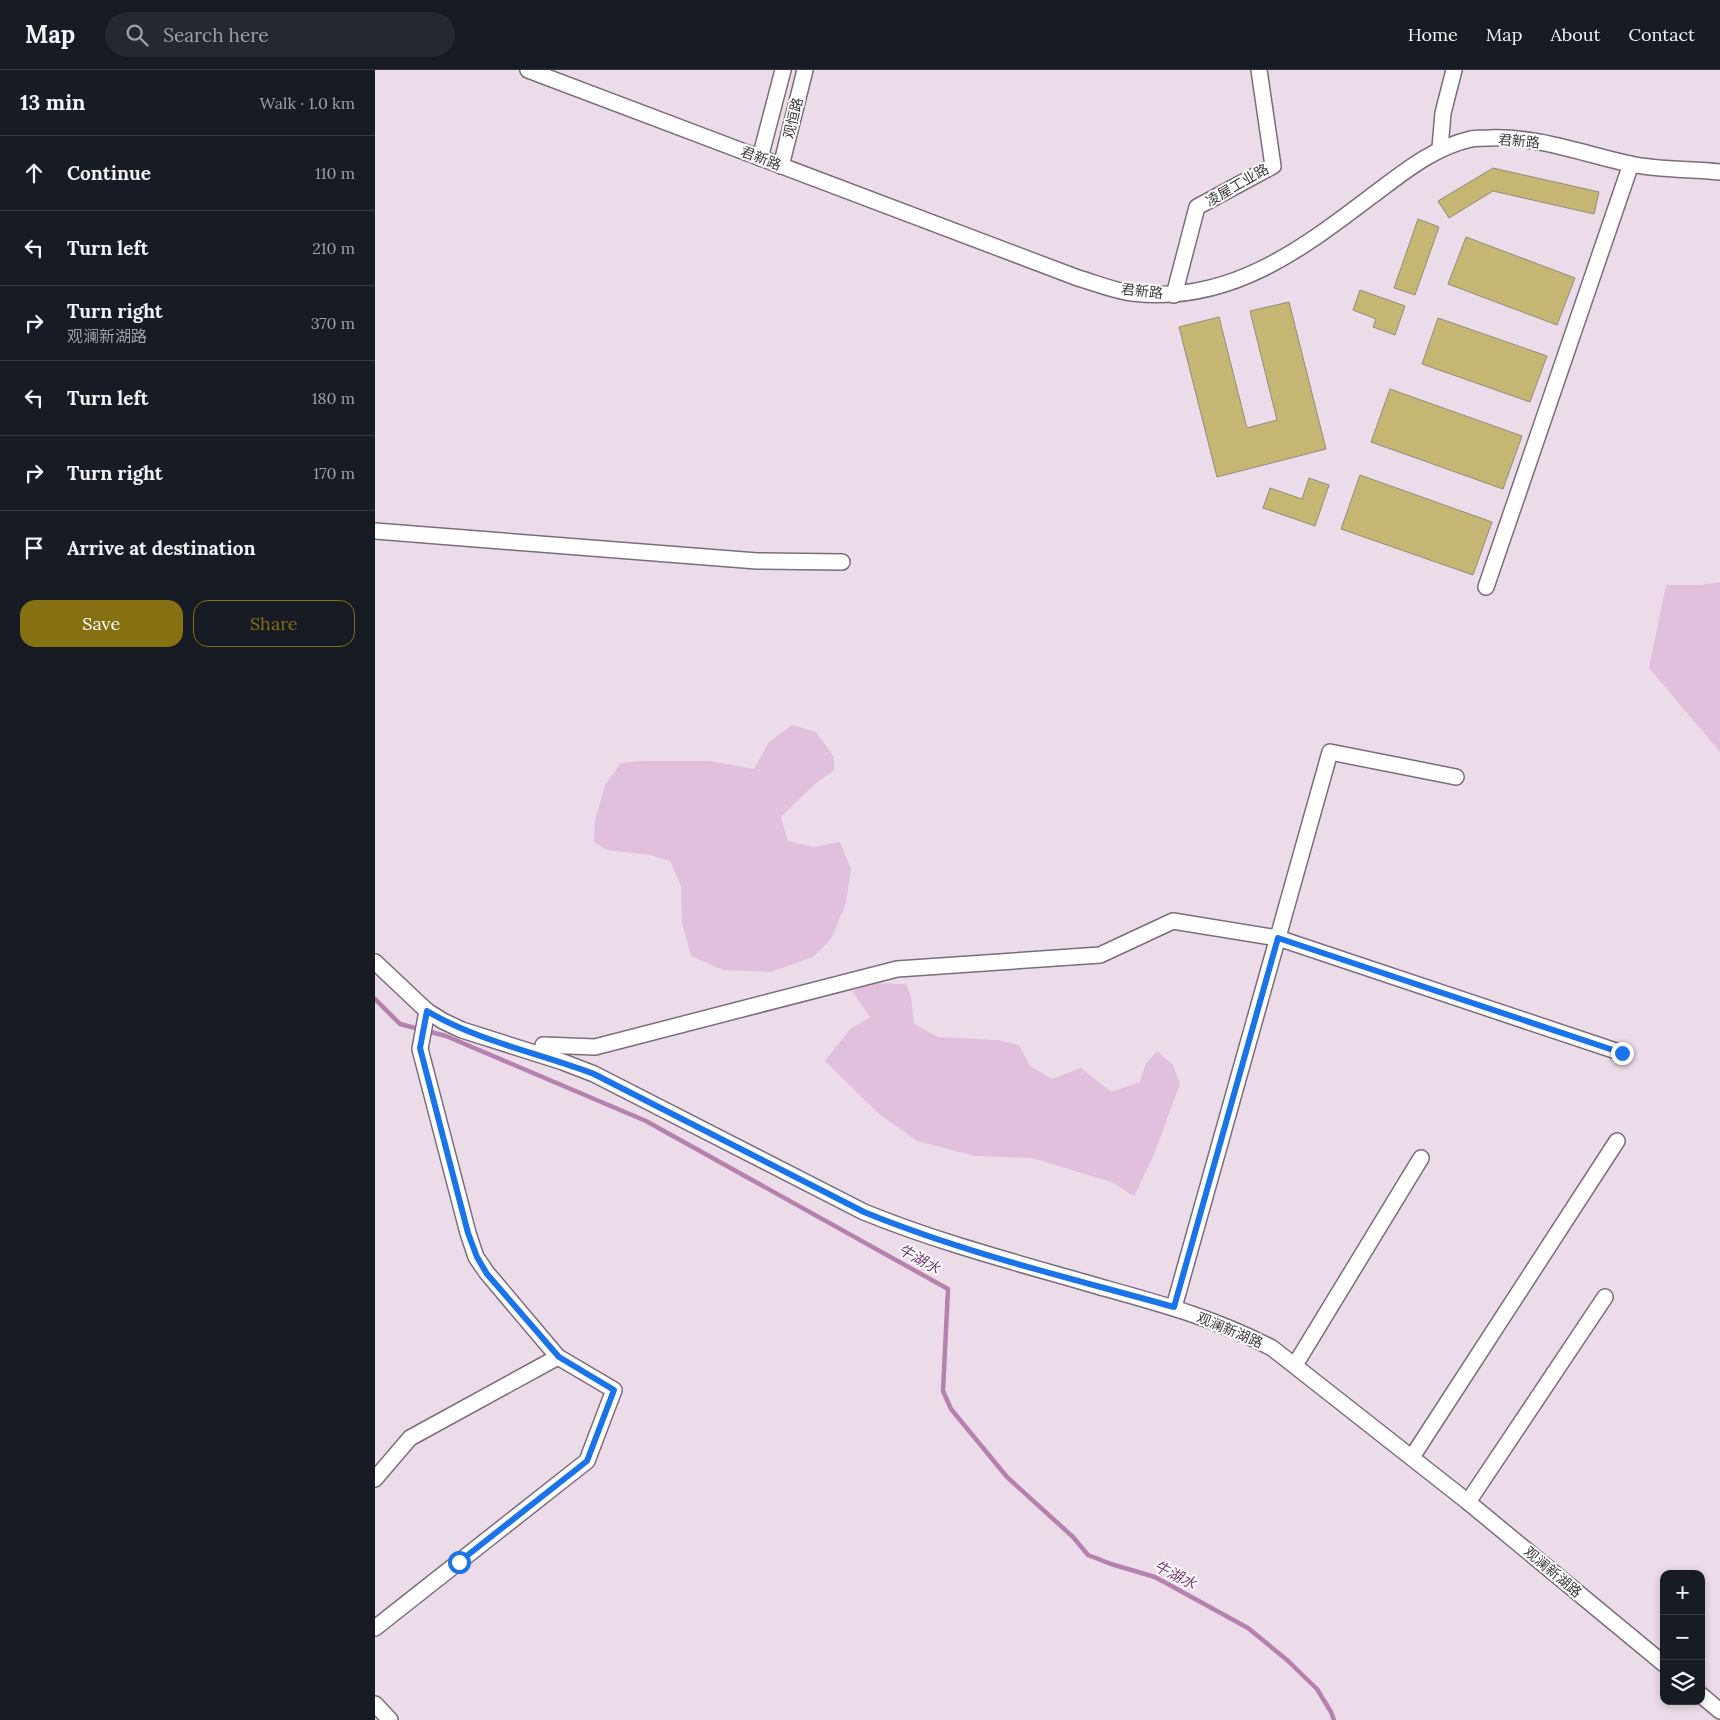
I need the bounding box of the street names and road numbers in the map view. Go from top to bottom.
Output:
street label: 观恒路 [779,95,807,141]
street label: 君新路 [1497,130,1541,152]
street label: 君新路 [738,142,784,174]
street label: 凌屋工业路 [1202,160,1272,210]
street label: 君新路 [1120,280,1164,302]
street label: 观澜新湖路 [1194,1308,1266,1352]
street label: 观澜新湖路 [1520,1543,1586,1601]

